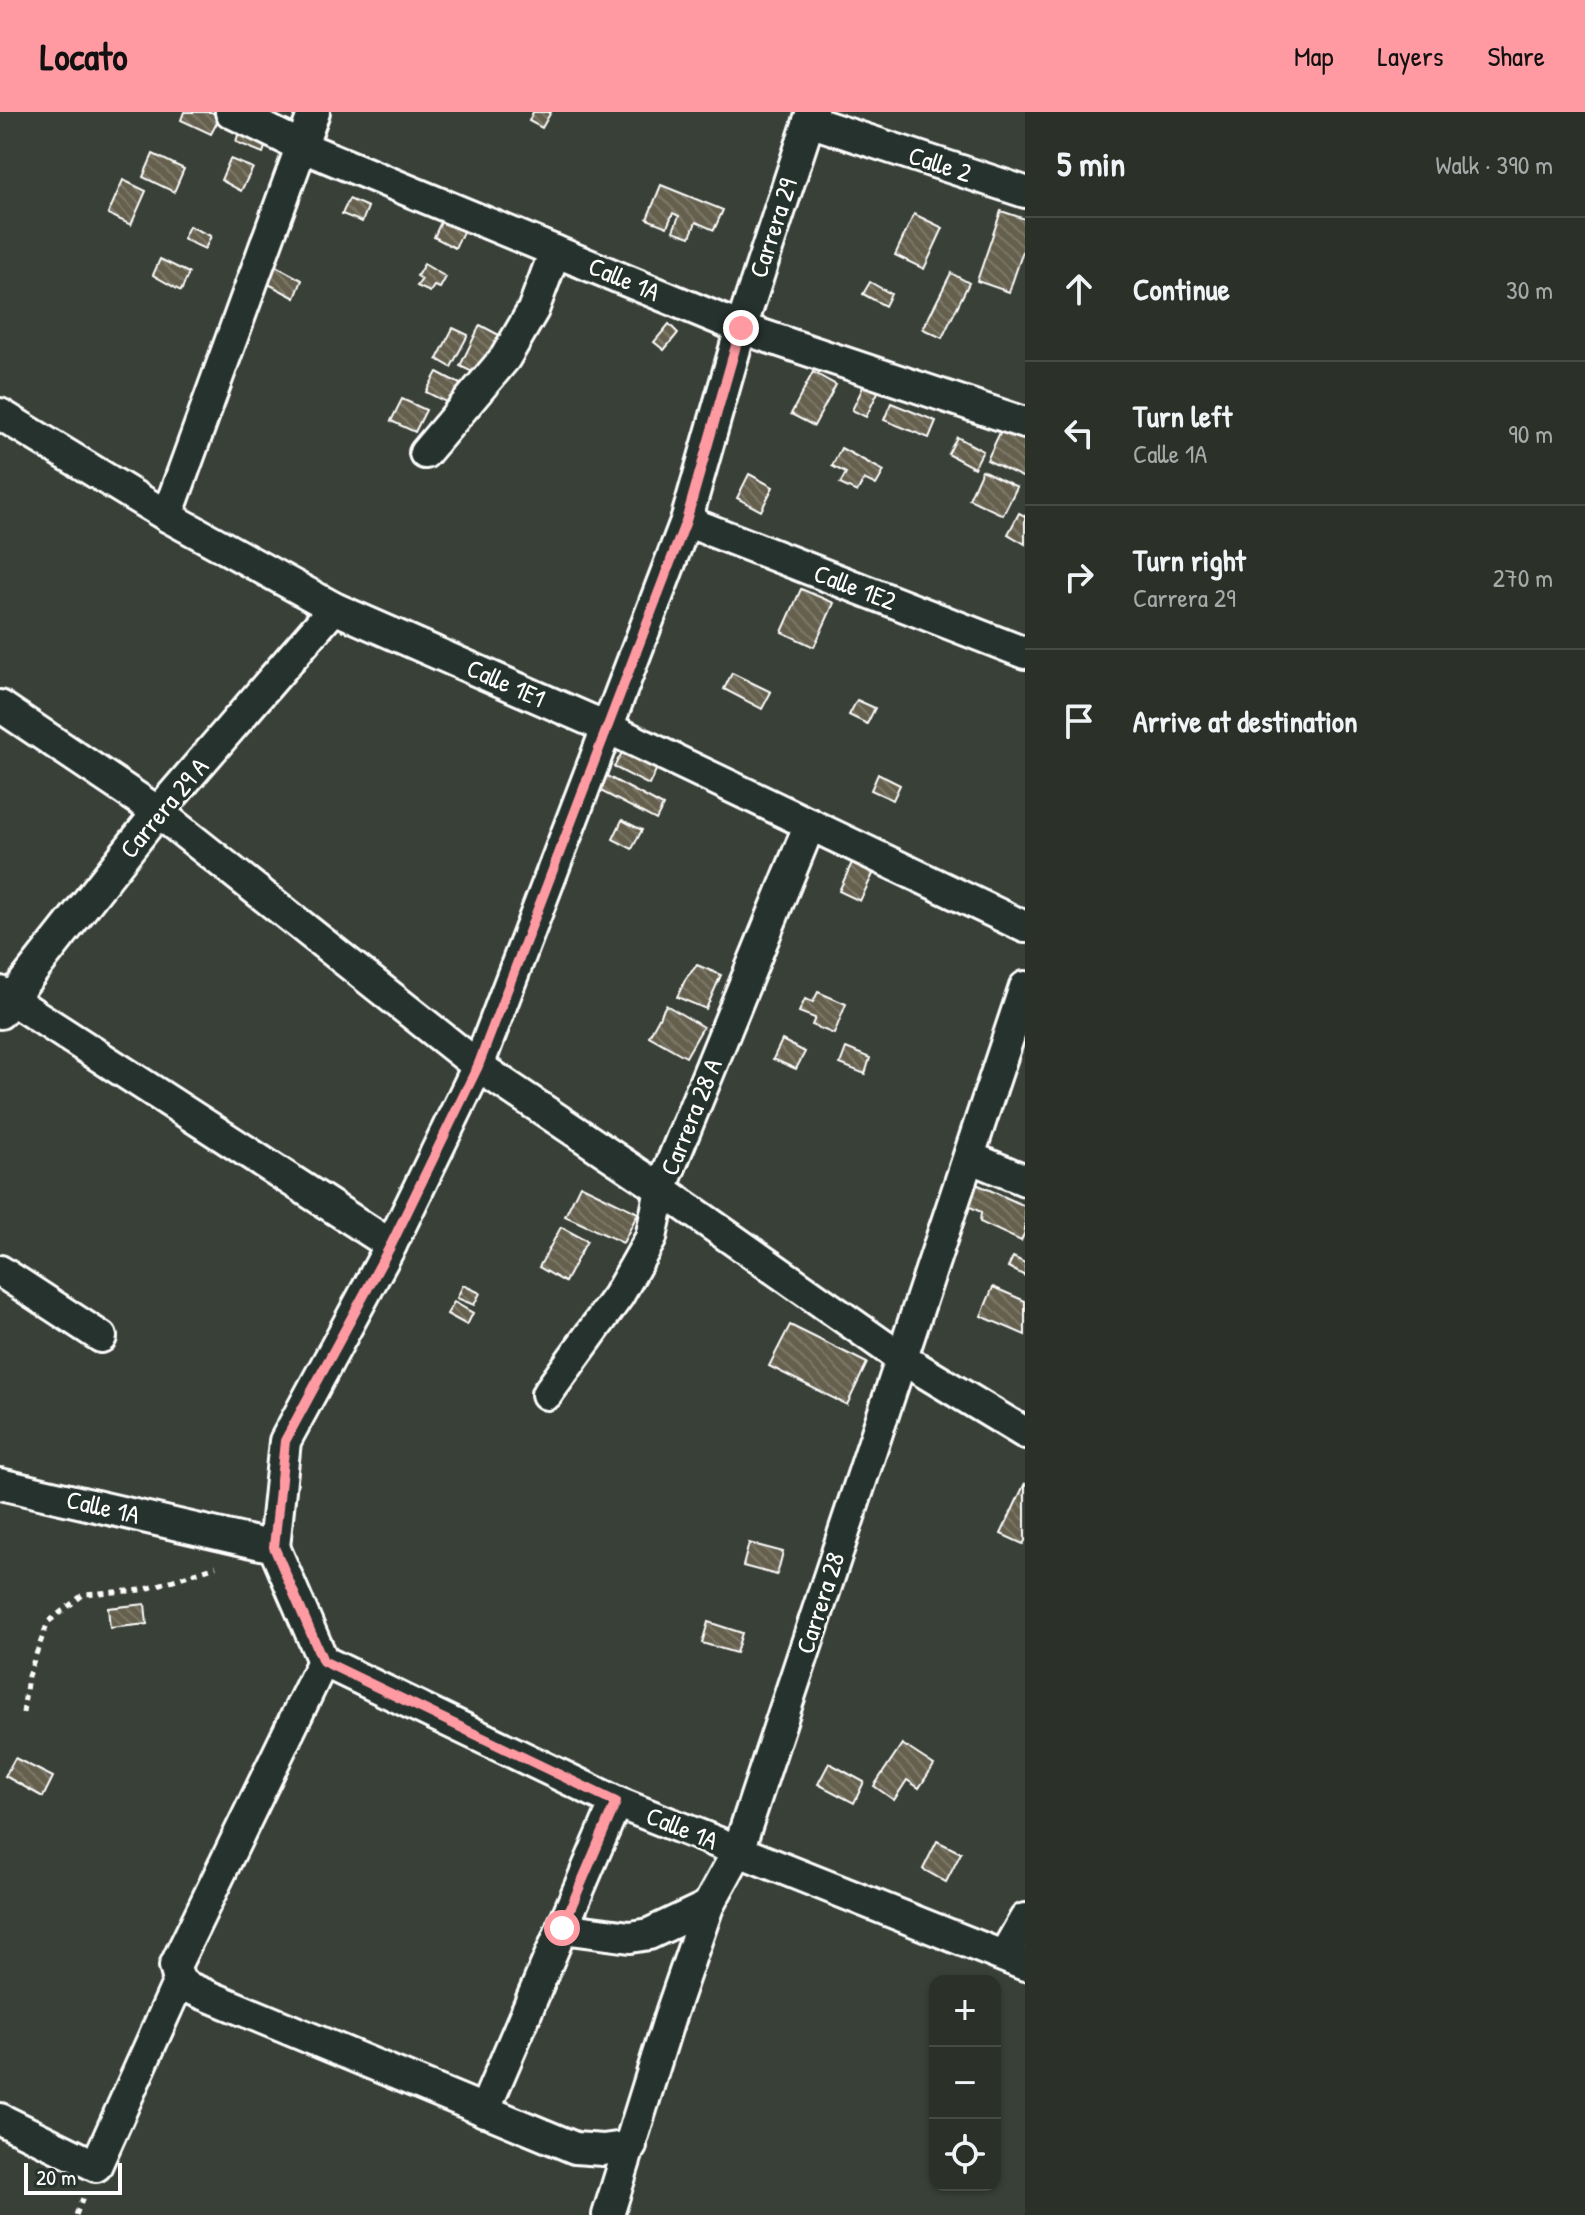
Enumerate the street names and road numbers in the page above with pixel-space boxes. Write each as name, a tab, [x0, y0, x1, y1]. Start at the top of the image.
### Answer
street label: Calle 2	[904, 137, 976, 190]
street label: Carrera 29	[740, 174, 805, 282]
street label: Calle 1A	[583, 248, 665, 309]
street label: Calle 1E2	[809, 555, 901, 618]
street label: Calle 1E1	[461, 650, 551, 715]
street label: Carrera 29 A	[111, 750, 216, 865]
street label: Carrera 28 A	[651, 1053, 730, 1180]
street label: Calle 1A	[63, 1481, 143, 1532]
street label: Carrera 28	[787, 1548, 852, 1658]
street label: Calle 1A	[641, 1797, 723, 1858]

